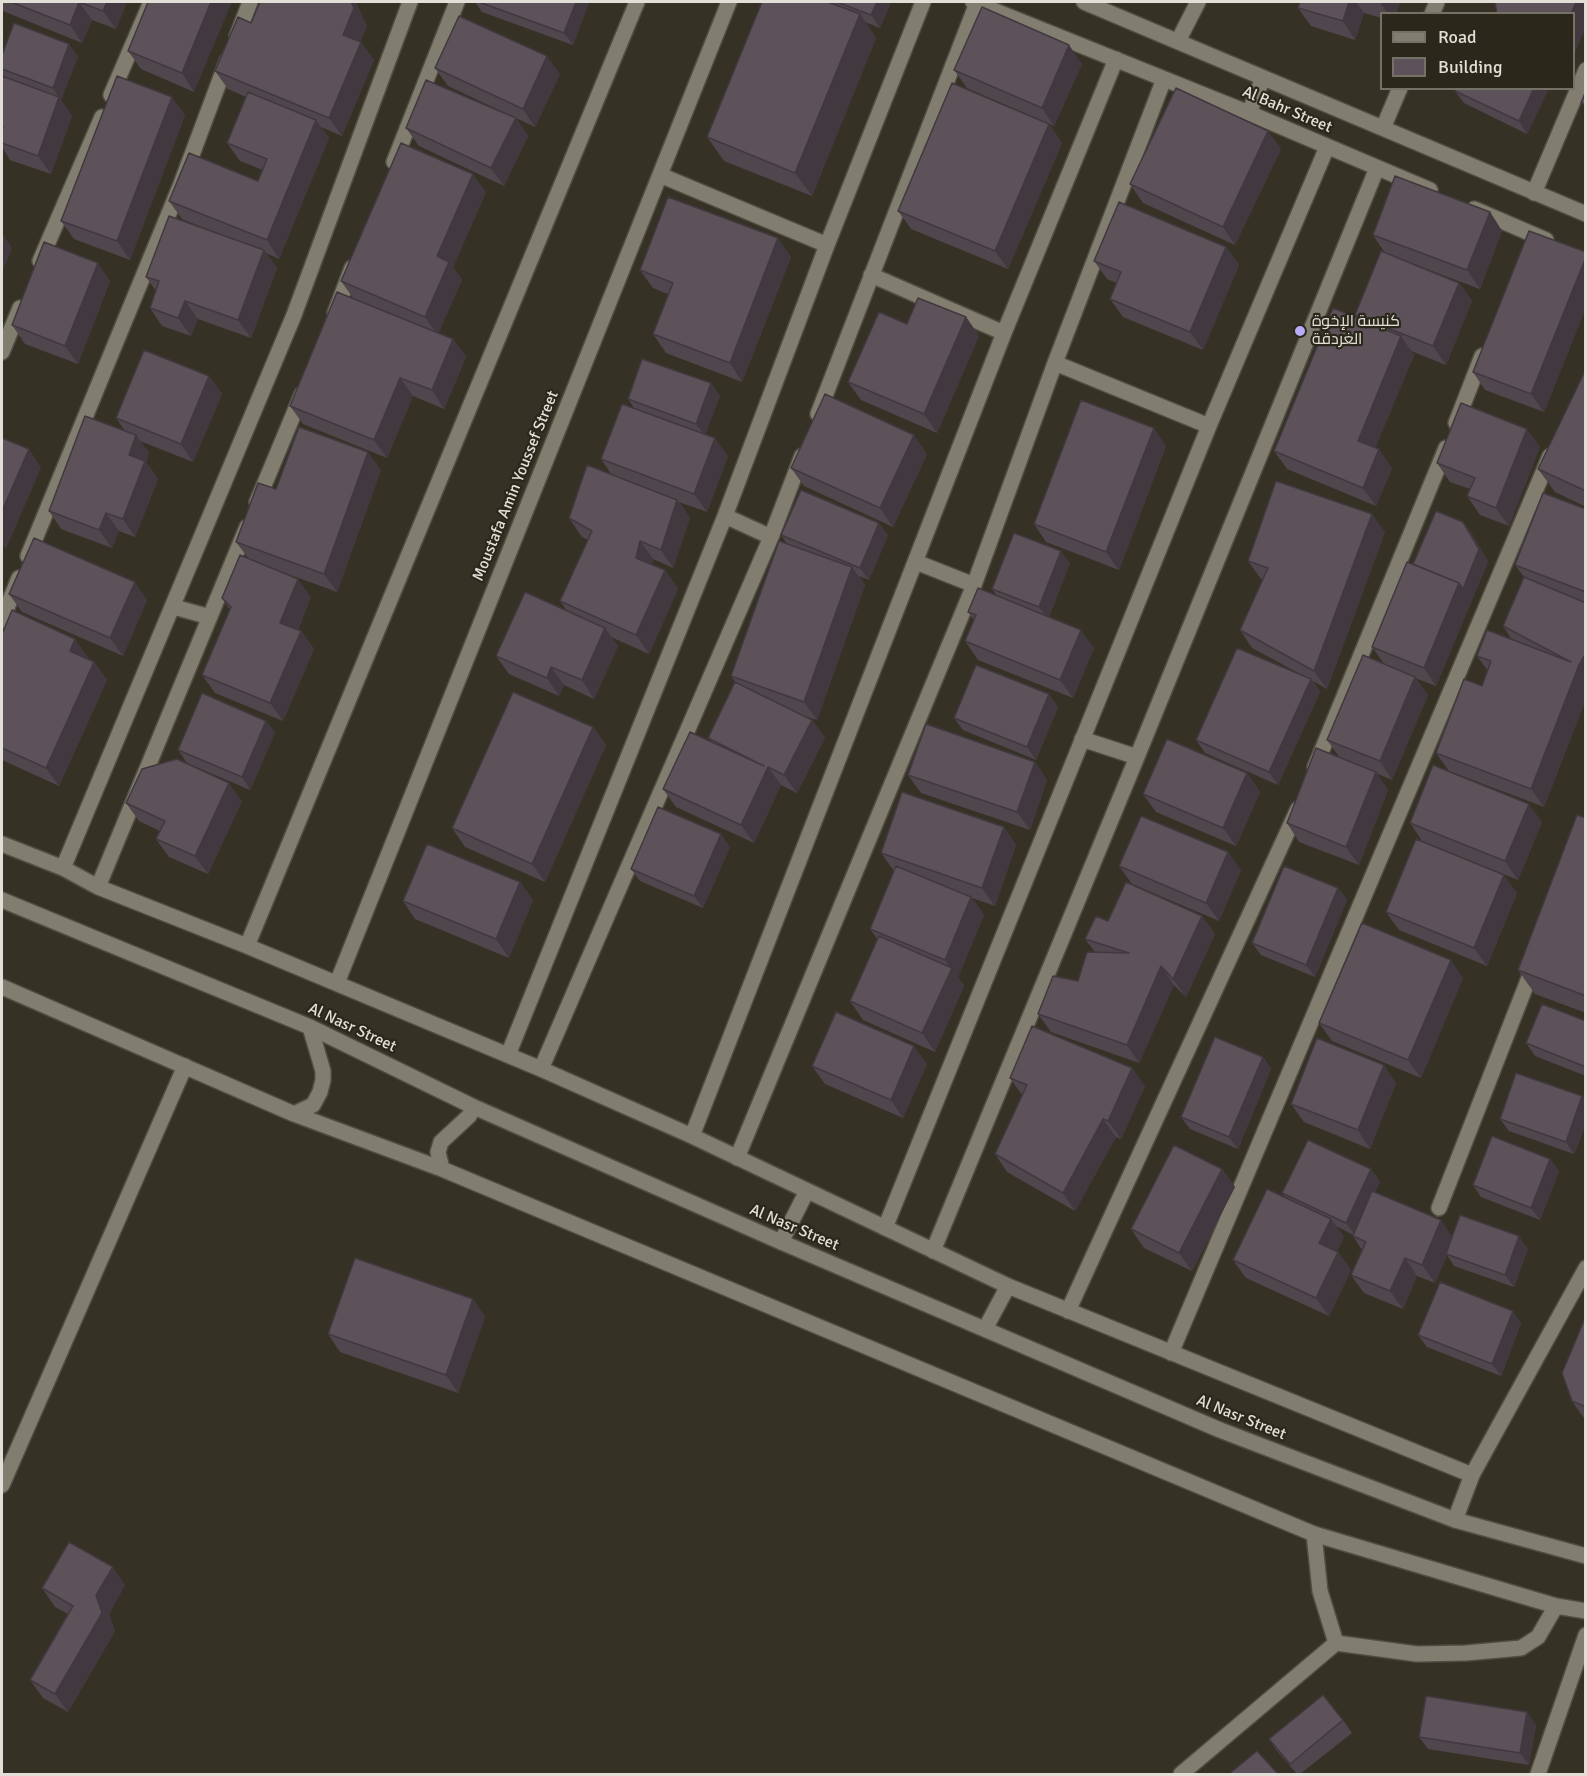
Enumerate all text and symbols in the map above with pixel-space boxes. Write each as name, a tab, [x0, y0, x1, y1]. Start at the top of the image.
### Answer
legend	[1380, 12, 1575, 90]
text: Road	[1438, 26, 1477, 48]
text: Building	[1438, 56, 1502, 78]
street label: Al Bahr Street	[1239, 83, 1335, 137]
place label: كنيسة الإخوة الغردقة	[1312, 312, 1400, 350]
marker: كنيسة الإخوة الغردقة	[1293, 324, 1307, 338]
street label: Moustafa Amin Youssef Street	[469, 388, 563, 584]
street label: Al Nasr Street	[305, 999, 399, 1057]
street label: Al Nasr Street	[747, 1201, 841, 1255]
street label: Al Nasr Street	[1193, 1391, 1289, 1445]

